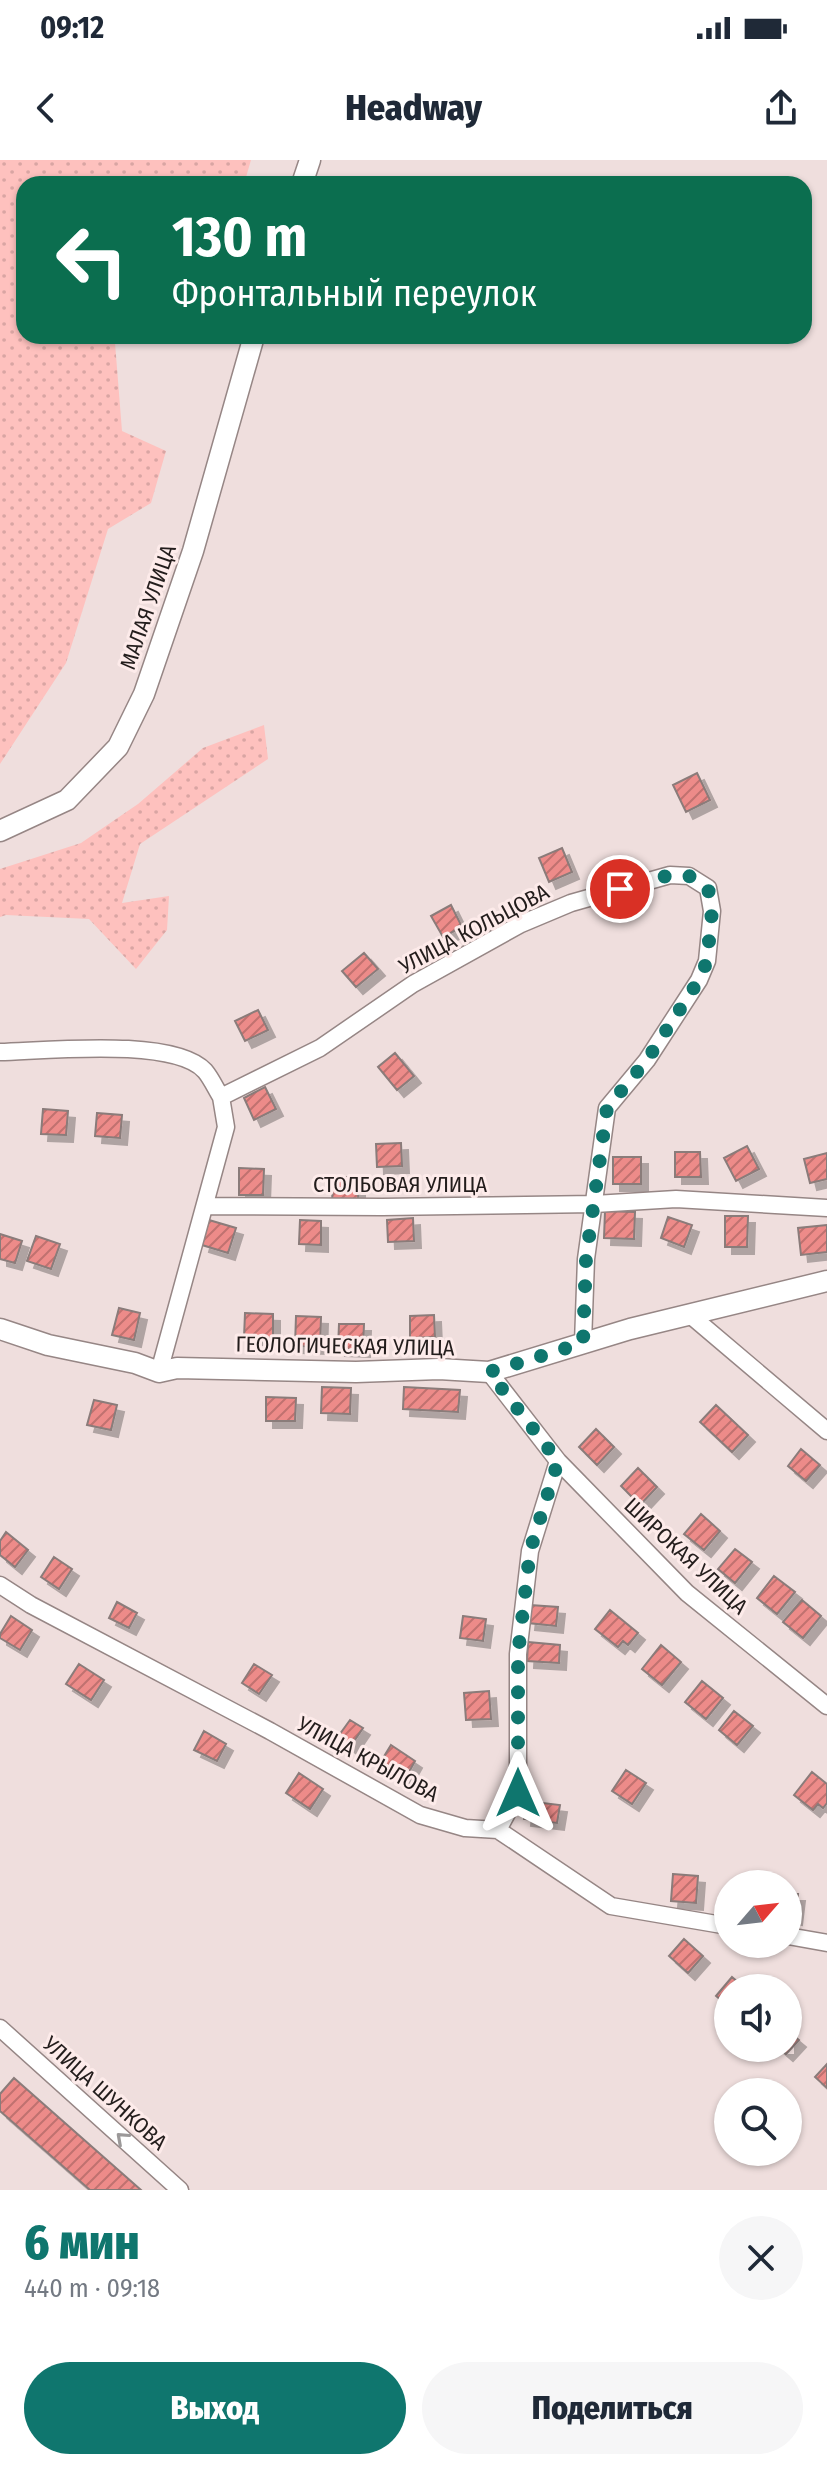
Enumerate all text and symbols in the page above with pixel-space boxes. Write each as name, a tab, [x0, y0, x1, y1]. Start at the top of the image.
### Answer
text: 09:12	[40, 10, 104, 46]
icon: back	[24, 86, 68, 130]
text: Headway	[345, 86, 482, 130]
icon: share	[759, 86, 803, 130]
text: 130 m	[172, 204, 307, 271]
icon: left	[40, 208, 144, 312]
text: Фронтальный переулок	[172, 272, 537, 316]
street label: МАЛАЯ УЛИЦА	[114, 541, 182, 673]
pin	[586, 855, 654, 923]
icon: arrive	[598, 867, 642, 911]
street label: УЛИЦА КОЛЬЦОВА	[393, 878, 554, 980]
street label: СТОЛБОВАЯ УЛИЦА	[313, 1171, 487, 1198]
street label: ГЕОЛОГИЧЕСКАЯ УЛИЦА	[235, 1331, 455, 1361]
street label: ШИРОКАЯ УЛИЦА	[619, 1492, 754, 1620]
street label: УЛИЦА КРЫЛОВА	[292, 1710, 444, 1808]
position arrow	[476, 1751, 560, 1835]
north arrow	[714, 1870, 802, 1958]
map controls	[714, 1870, 802, 2166]
button: sound	[714, 1974, 802, 2062]
street label: УЛИЦА ШУНКОВА	[37, 2030, 173, 2156]
button: search	[714, 2078, 802, 2166]
one-way arrow	[117, 2133, 132, 2147]
text: 6 мин	[24, 2214, 140, 2272]
button: close	[719, 2216, 803, 2300]
text: 440 m · 09:18	[24, 2273, 160, 2304]
button: Выход	[24, 2362, 406, 2454]
button: Поделиться	[422, 2362, 803, 2454]

